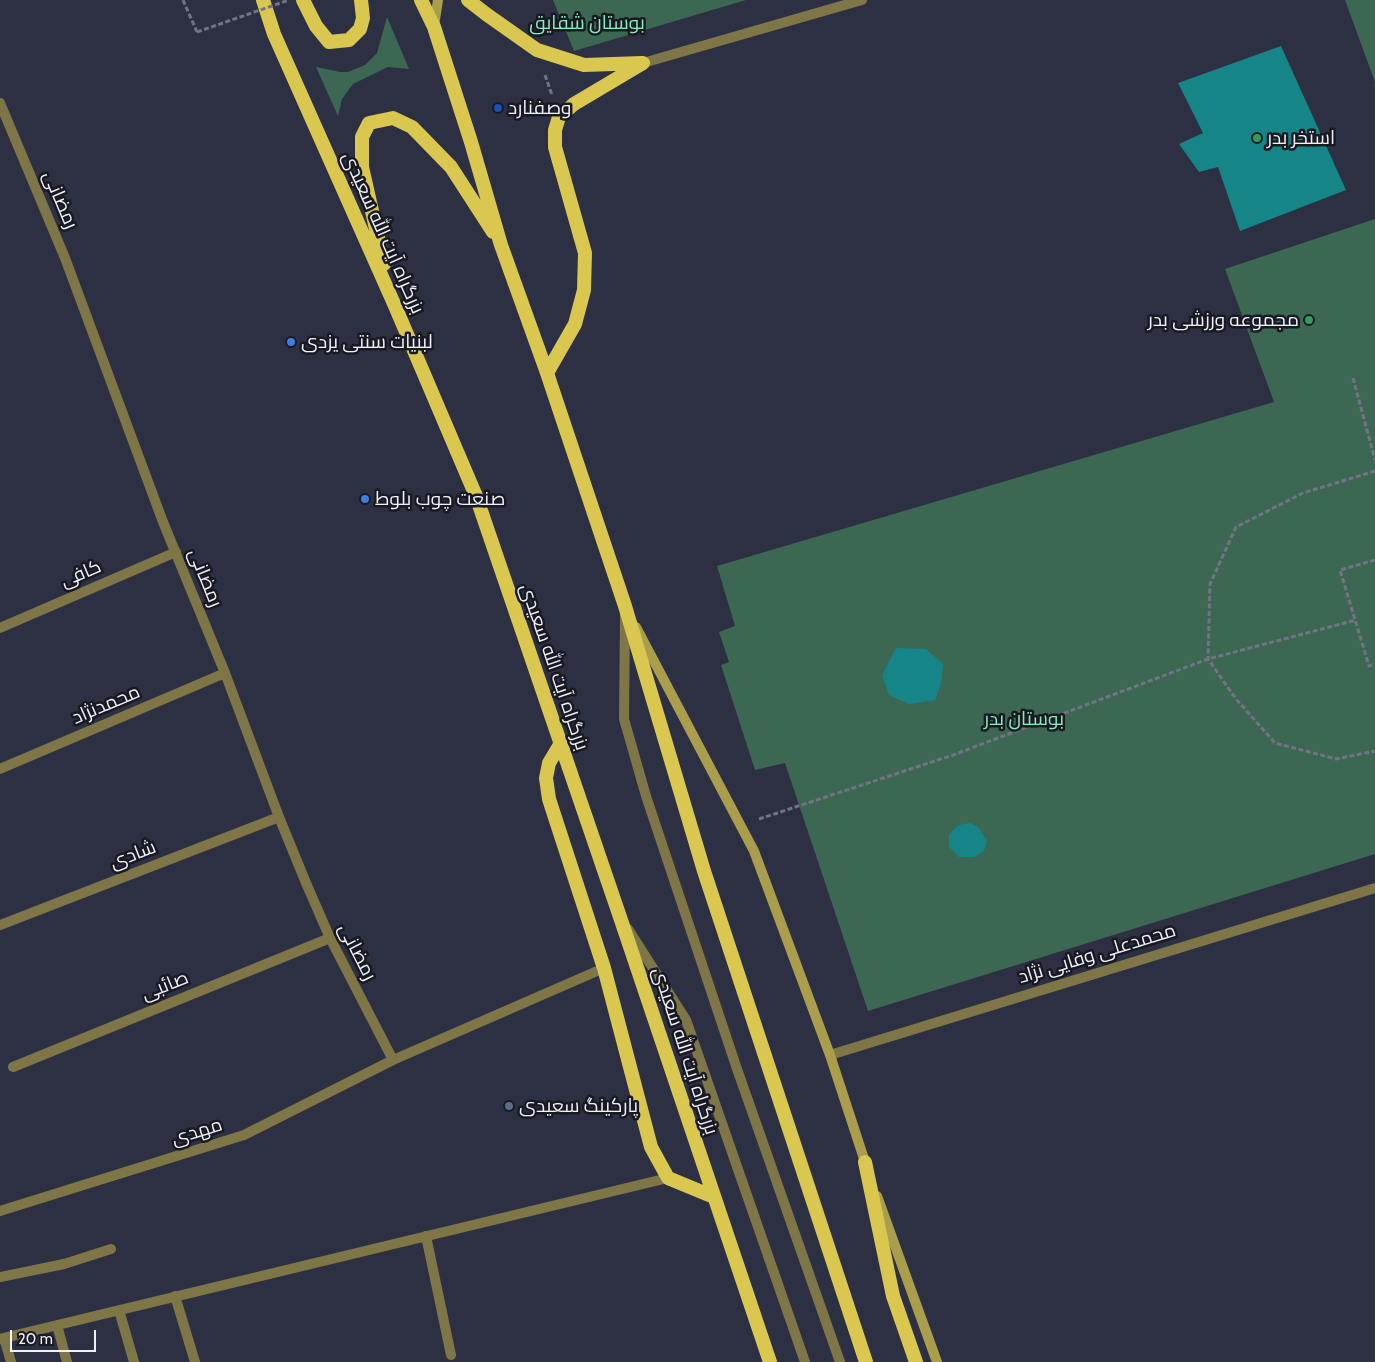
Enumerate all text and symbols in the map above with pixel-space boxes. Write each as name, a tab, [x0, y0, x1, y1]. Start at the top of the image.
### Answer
park label: بوستان شقایق	[529, 12, 645, 34]
place label: وصفنارد	[508, 97, 571, 119]
marker: وصفنارد	[492, 102, 504, 114]
place label: استخر بدر	[1267, 127, 1335, 149]
marker: استخر بدر	[1251, 132, 1263, 144]
street label: بزرگراه آیت الله سعیدی	[337, 149, 429, 317]
street label: رمضانی	[38, 168, 82, 232]
place label: مجموعه ورزشی بدر	[1148, 309, 1299, 331]
marker: مجموعه ورزشی بدر	[1303, 314, 1315, 326]
place label: لبنیات سنتی یزدی	[301, 331, 433, 353]
marker: لبنیات سنتی یزدی	[285, 336, 297, 348]
place label: صنعت چوب بلوط	[375, 488, 505, 510]
marker: صنعت چوب بلوط	[359, 493, 371, 505]
street label: رمضانی	[183, 546, 227, 610]
street label: کافی	[57, 555, 105, 593]
street label: بزرگراه آیت الله سعیدی	[515, 581, 593, 753]
street label: محمدنژاد	[69, 680, 143, 730]
park label: بوستان بدر	[984, 708, 1064, 730]
street label: شادی	[107, 836, 159, 874]
street label: محمدعلی وفایی نژاد	[1015, 919, 1179, 989]
street label: رمضانی	[333, 920, 381, 984]
street label: بزرگراه آیت الله سعیدی	[647, 964, 723, 1138]
street label: صائبی	[138, 966, 192, 1006]
place label: پارکینگ سعیدی	[519, 1095, 638, 1117]
marker: پارکینگ سعیدی	[503, 1100, 515, 1112]
street label: مهدی	[169, 1114, 225, 1150]
scale bar	[12, 1320, 99, 1352]
text: 20 m	[18, 1330, 53, 1348]

